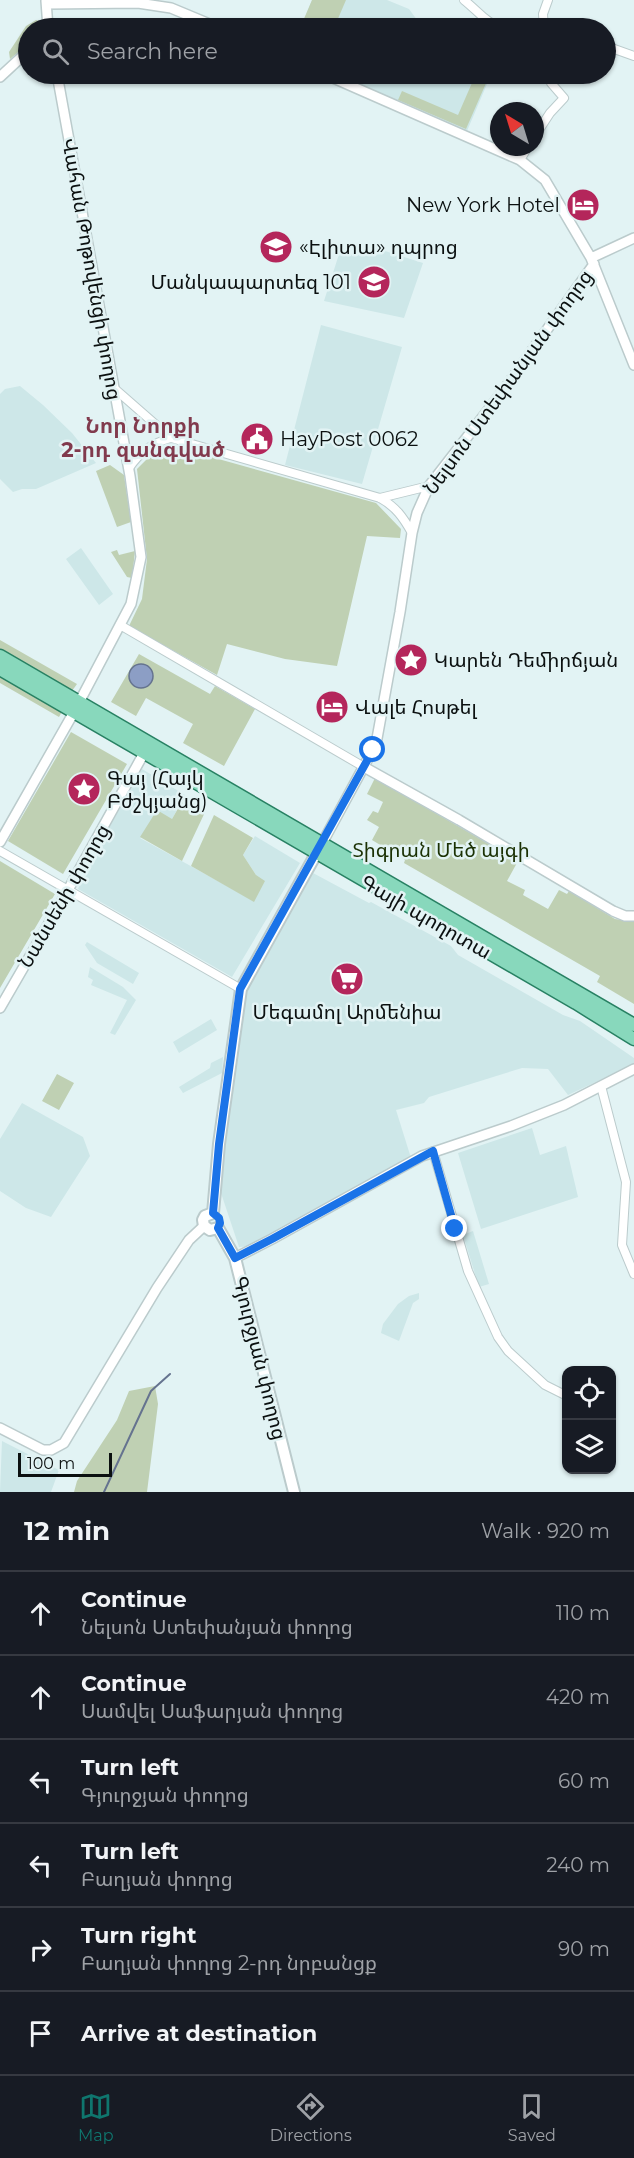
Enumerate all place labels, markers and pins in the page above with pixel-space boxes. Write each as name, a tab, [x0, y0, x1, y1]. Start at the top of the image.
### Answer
hotel icon: New York Hotel	[565, 187, 601, 223]
place label: New York Hotel	[406, 193, 560, 217]
school or university icon: «Էլիտա» դպրոց	[258, 229, 294, 265]
place label: «Էլիտա» դպրոց	[299, 235, 458, 259]
school or university icon: Մանկապարտեզ 101	[356, 264, 392, 300]
place label: Մանկապարտեզ 101	[151, 270, 351, 294]
public building icon: HayPost 0062	[239, 421, 275, 457]
place label: HayPost 0062	[280, 427, 418, 451]
place icon: Կարեն Դեմիրճյան	[393, 642, 429, 678]
place label: Կարեն Դեմիրճյան	[434, 648, 618, 672]
hotel icon: Վալե Հոսթել	[314, 689, 350, 725]
place label: Վալե Հոսթել	[355, 695, 477, 719]
place label: Գայ (Հայկ Բժշկյանց)	[107, 766, 208, 813]
place icon: Գայ (Հայկ Բժշկյանց)	[66, 771, 102, 807]
supermarket icon: Մեգամոլ Արմենիա	[329, 961, 365, 997]
place label: Մեգամոլ Արմենիա	[253, 1000, 441, 1024]

